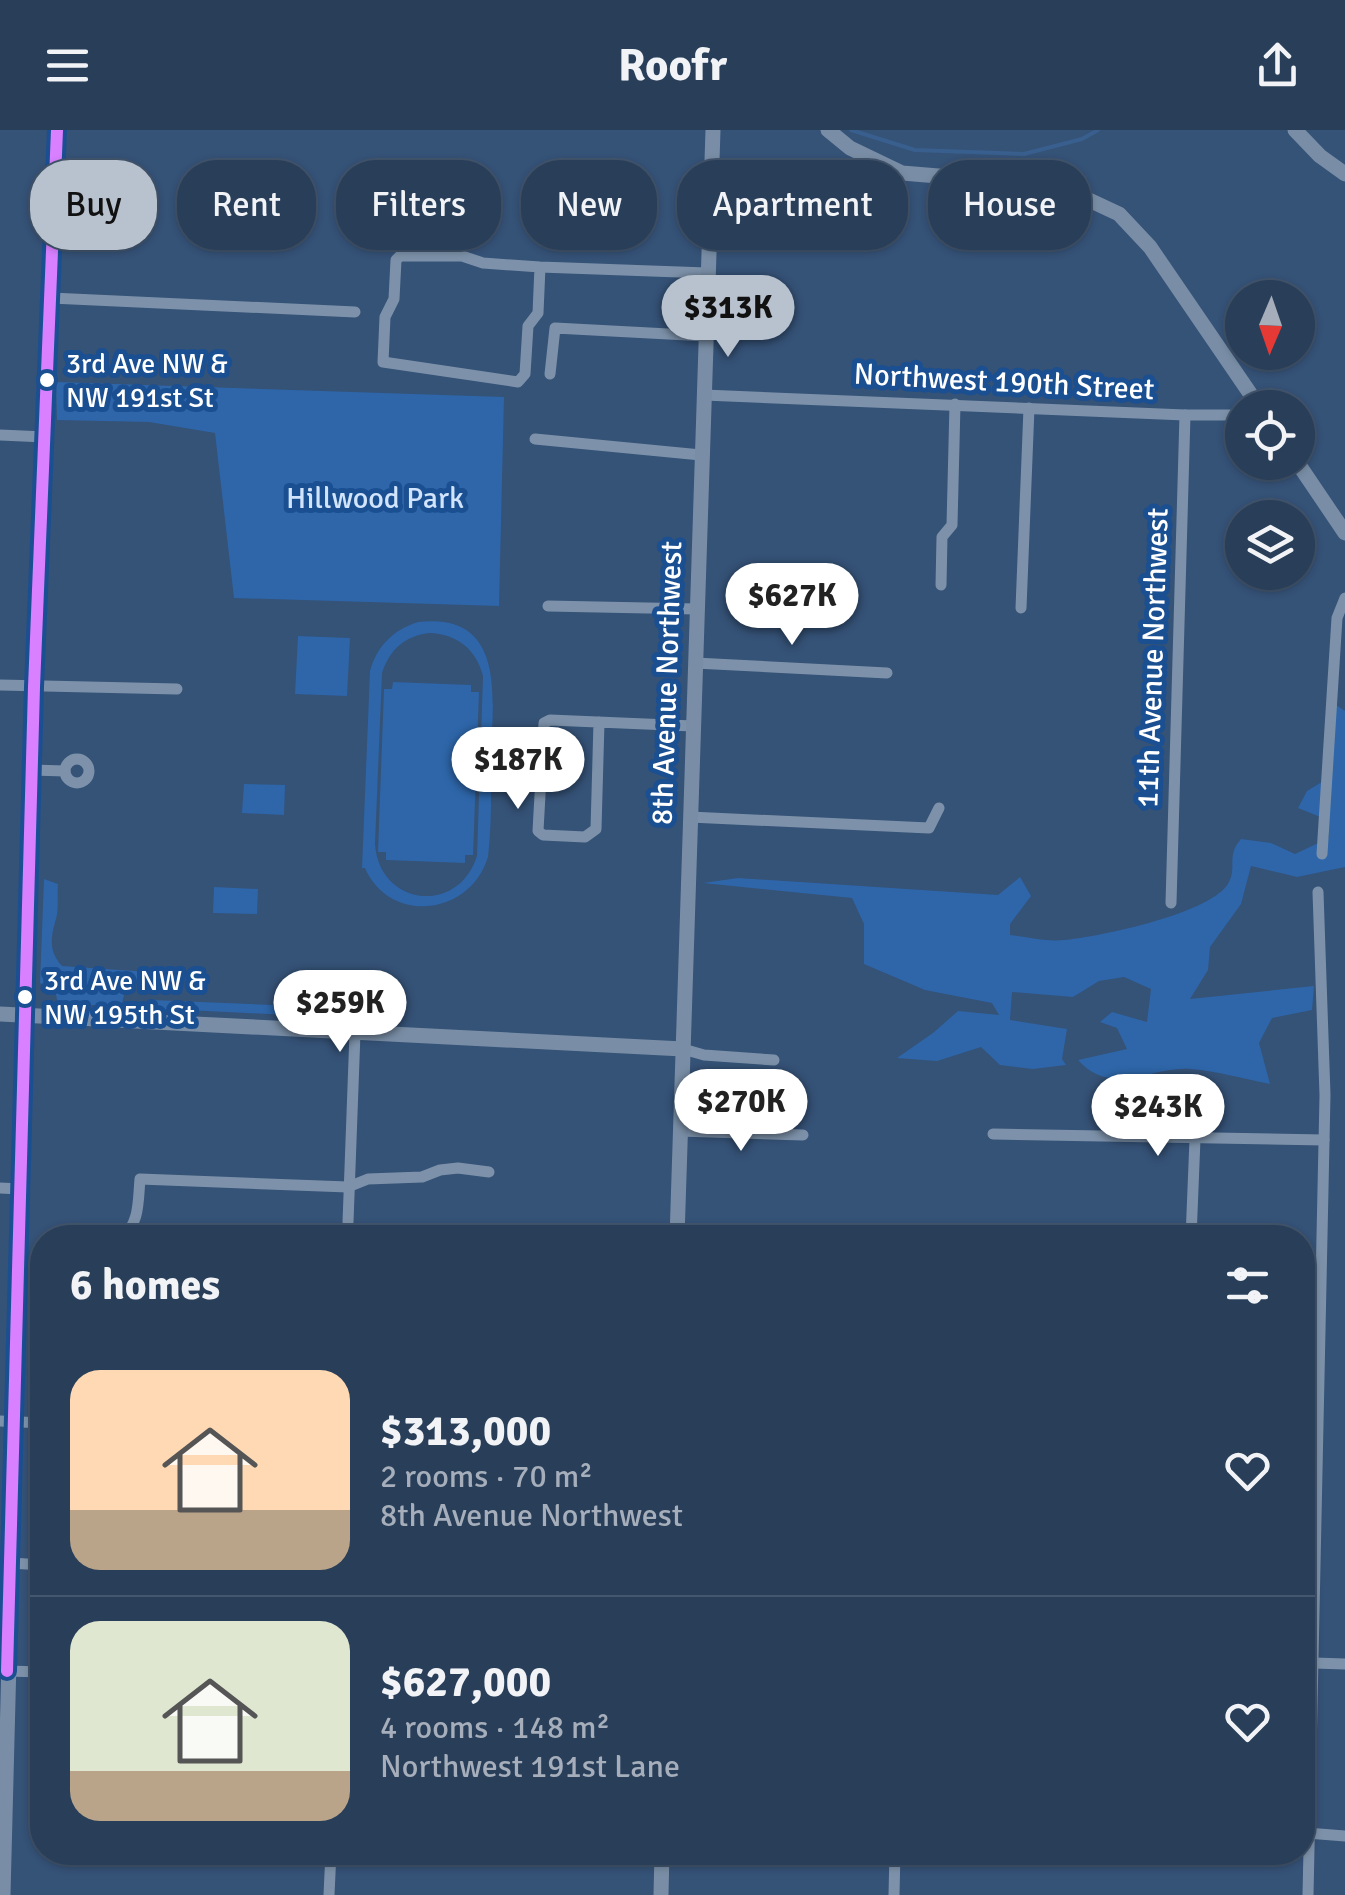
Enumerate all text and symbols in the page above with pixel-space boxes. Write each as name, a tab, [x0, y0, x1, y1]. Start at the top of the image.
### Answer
icon: menu	[40, 38, 95, 93]
text: Roofr	[618, 38, 727, 93]
icon: share	[1250, 38, 1305, 93]
chip: Buy	[30, 160, 157, 250]
chip: Rent	[177, 160, 316, 250]
chip: Filters	[336, 160, 501, 250]
chip: New	[521, 160, 657, 250]
chip: Apartment	[677, 160, 908, 250]
chip: House	[928, 160, 1091, 250]
pin: $313K	[658, 275, 798, 360]
north arrow	[1225, 280, 1315, 370]
map controls	[1225, 280, 1315, 590]
text: $313K	[684, 288, 772, 327]
place label: 3rd Ave NW & NW 191st St	[66, 347, 228, 415]
street label: Northwest 190th Street	[853, 356, 1155, 408]
marker: 3rd Ave NW & NW 191st St	[37, 370, 57, 390]
button: locate	[1225, 390, 1315, 480]
park label: Hillwood Park	[286, 480, 464, 517]
button: layers	[1225, 500, 1315, 590]
street label: 11th Avenue Northwest	[1129, 507, 1177, 809]
street label: 8th Avenue Northwest	[644, 540, 690, 826]
pin: $627K	[722, 563, 862, 648]
text: $627K	[748, 576, 836, 615]
pin: $187K	[448, 727, 588, 812]
text: $187K	[474, 740, 562, 779]
place label: 3rd Ave NW & NW 195th St	[44, 964, 206, 1032]
pin: $259K	[270, 970, 410, 1055]
text: $259K	[296, 983, 384, 1022]
marker: 3rd Ave NW & NW 195th St	[15, 987, 35, 1007]
pin: $270K	[671, 1069, 811, 1154]
pin: $243K	[1088, 1074, 1228, 1159]
text: $270K	[697, 1082, 785, 1121]
text: $243K	[1114, 1087, 1202, 1126]
icon: filters	[1220, 1258, 1275, 1313]
text: 6 homes	[70, 1260, 220, 1311]
text: $313,000	[380, 1406, 551, 1457]
icon: home	[150, 1410, 270, 1530]
icon: heart	[1220, 1443, 1275, 1498]
text: 2 rooms · 70 m²	[380, 1457, 593, 1496]
text: 8th Avenue Northwest	[380, 1496, 683, 1535]
text: $627,000	[380, 1657, 551, 1708]
icon: home	[150, 1661, 270, 1781]
icon: heart	[1220, 1694, 1275, 1749]
text: 4 rooms · 148 m²	[380, 1708, 610, 1747]
text: Northwest 191st Lane	[380, 1747, 680, 1786]

